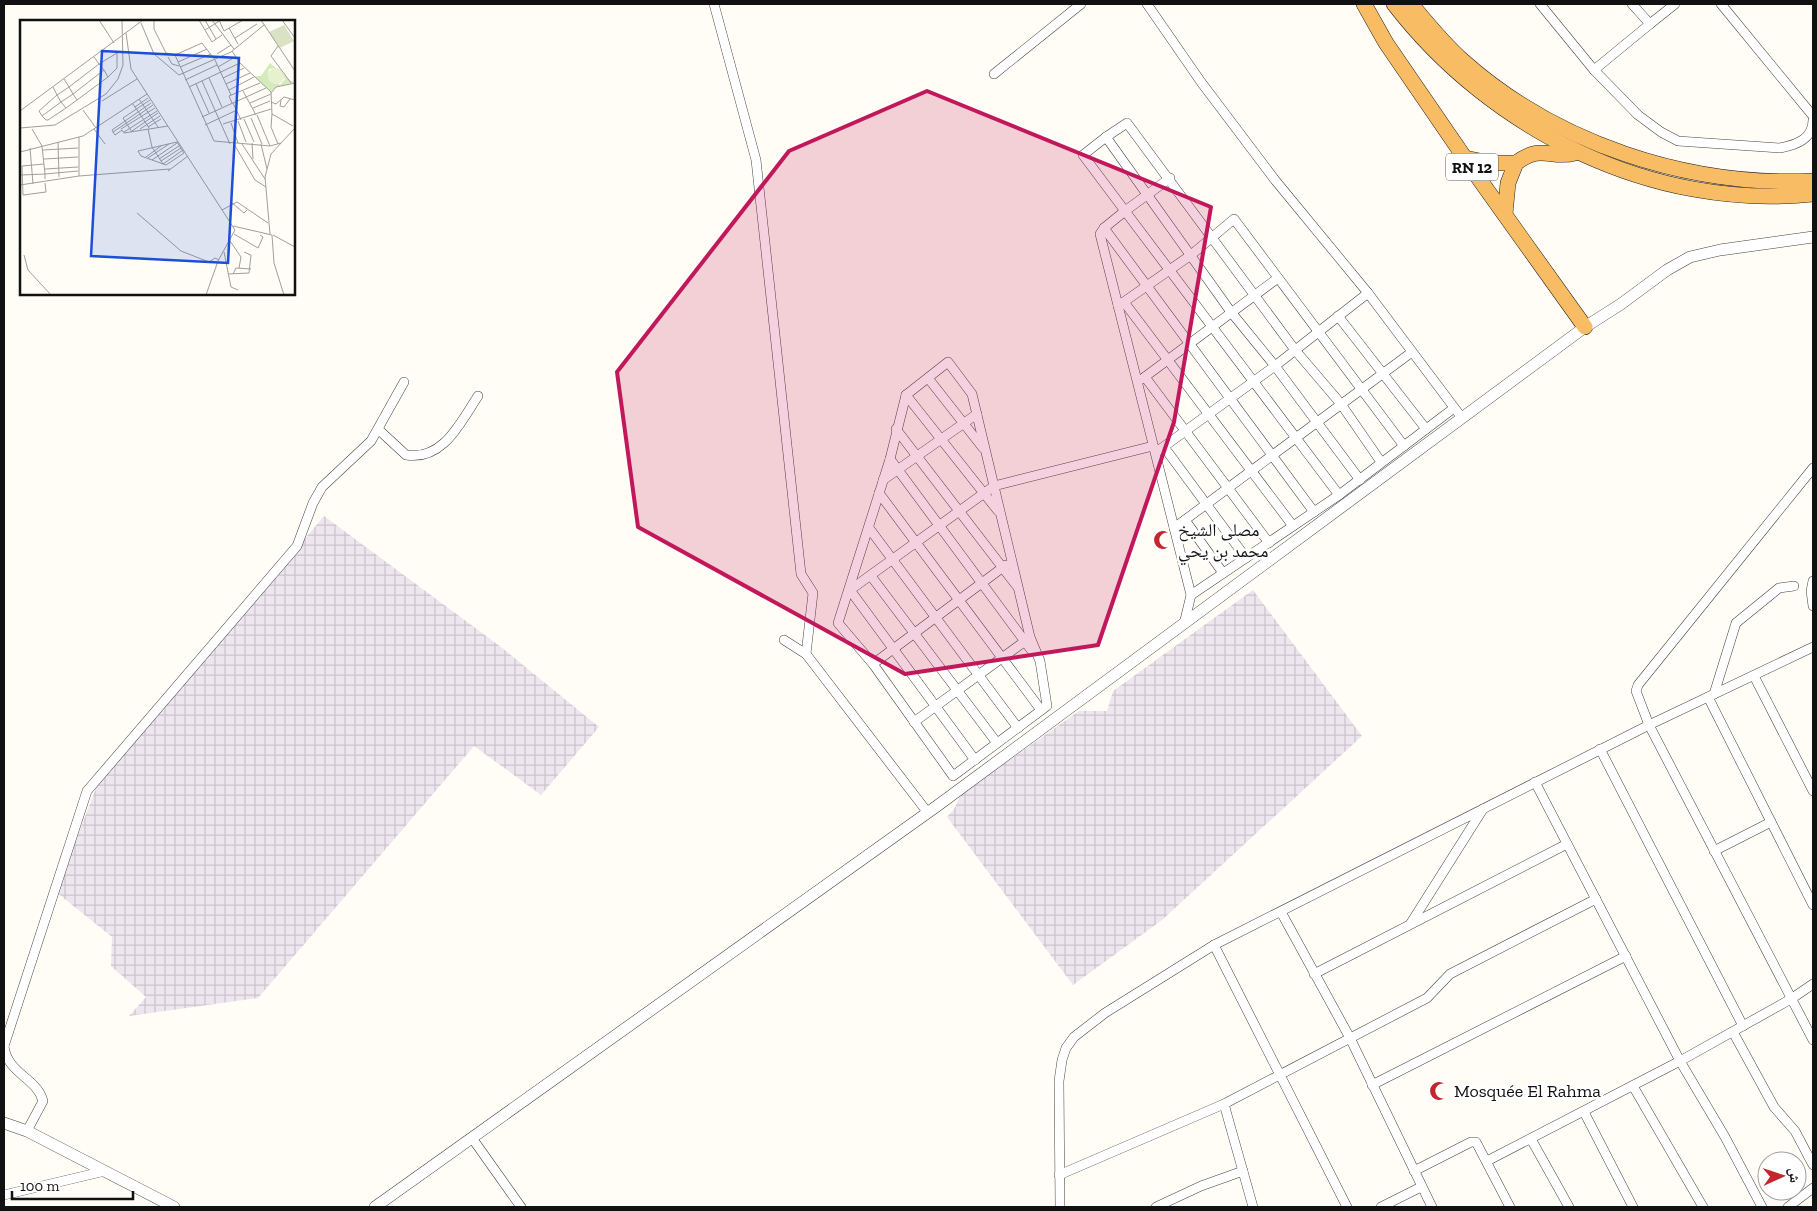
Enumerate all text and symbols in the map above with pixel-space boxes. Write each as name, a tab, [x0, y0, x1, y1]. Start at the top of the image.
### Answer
inset map	[20, 20, 295, 295]
road number: RN 12	[1446, 154, 1498, 180]
place label: مصلى الشيخ محمد بن يحي	[1178, 519, 1268, 566]
mosque icon: مصلى الشيخ محمد بن يحي	[1152, 529, 1174, 551]
mosque icon: Mosquée El Rahma	[1428, 1080, 1450, 1102]
place label: Mosquée El Rahma	[1454, 1080, 1601, 1102]
north arrow	[1757, 1151, 1807, 1201]
text: ش	[1786, 1167, 1803, 1183]
scale bar	[12, 1168, 134, 1200]
text: 100 m	[20, 1177, 59, 1195]

